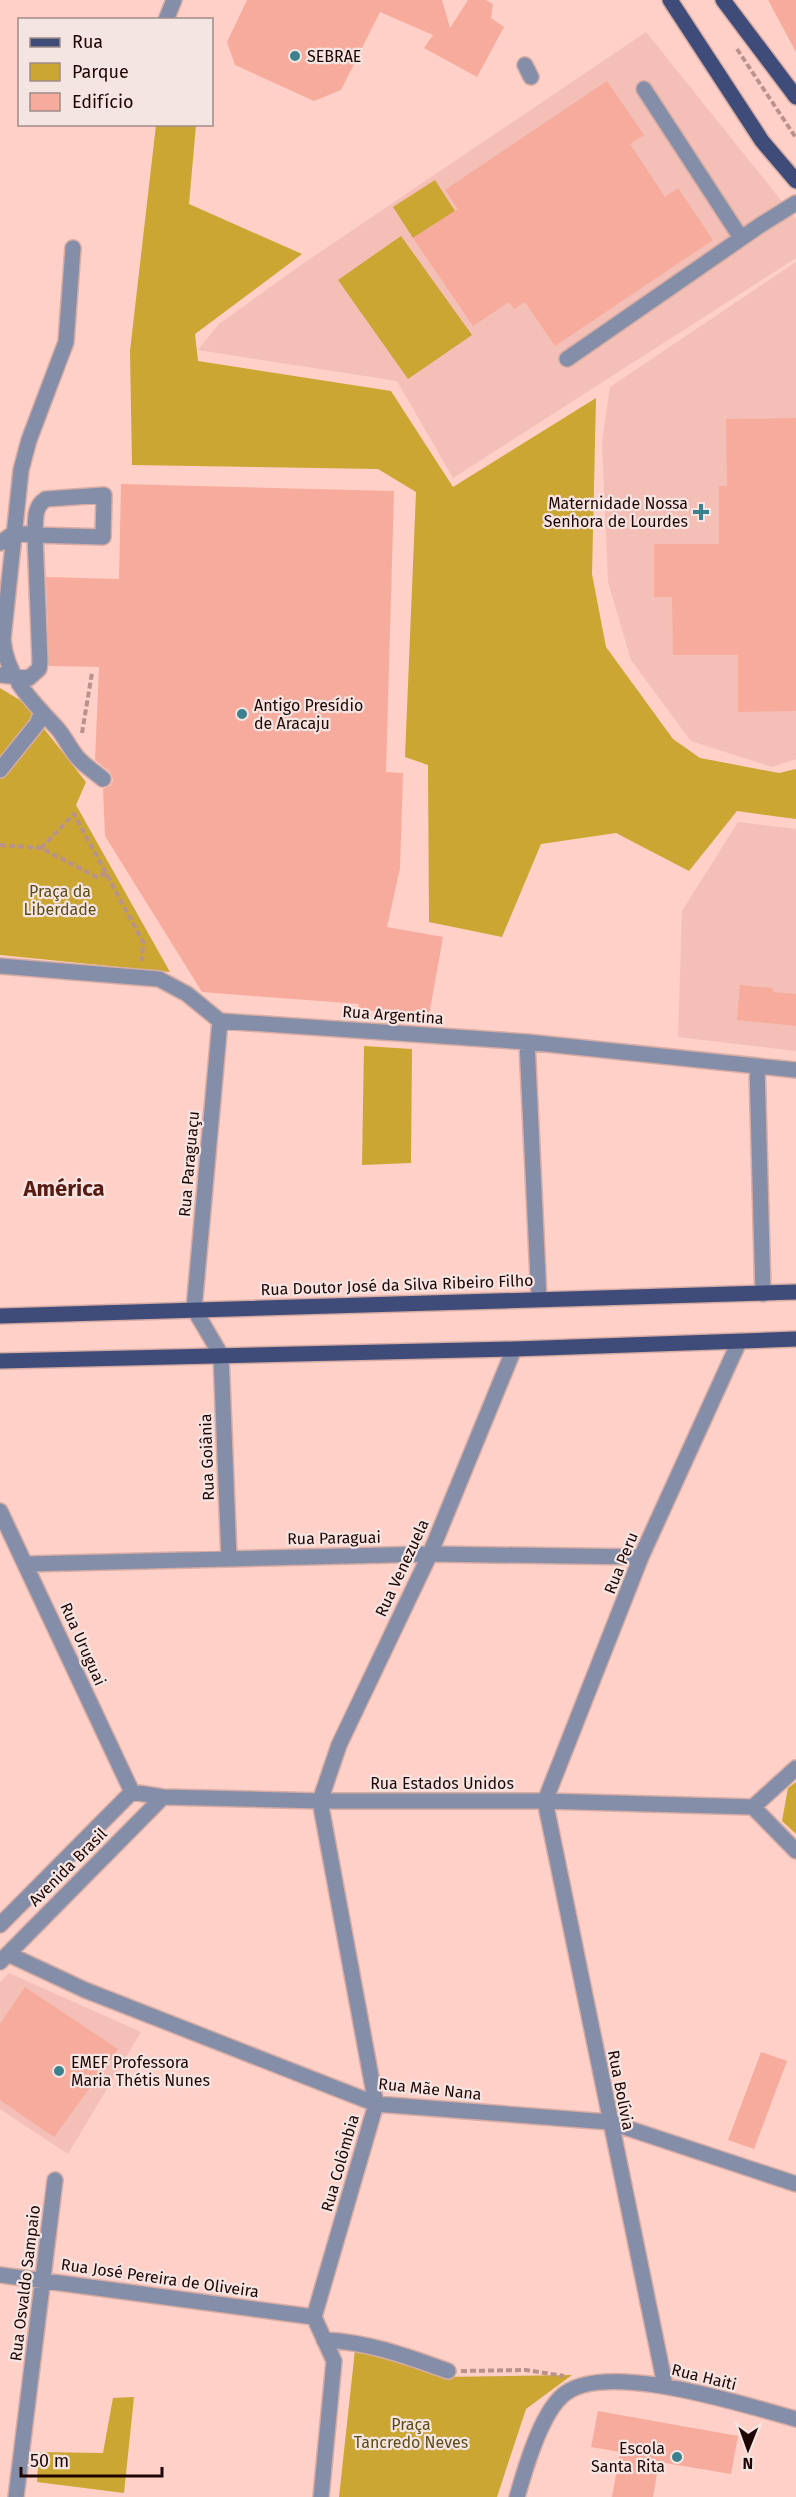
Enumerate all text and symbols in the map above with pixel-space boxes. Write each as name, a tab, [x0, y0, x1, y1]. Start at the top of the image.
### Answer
legend	[18, 18, 213, 126]
text: Rua	[72, 31, 103, 53]
place label: SEBRAE	[307, 47, 361, 66]
marker: SEBRAE	[288, 49, 302, 63]
text: Parque	[72, 61, 129, 83]
text: Edifício	[72, 91, 134, 113]
place label: Maternidade Nossa Senhora de Lourdes	[544, 494, 688, 531]
marker: Maternidade Nossa Senhora de Lourdes	[692, 503, 710, 521]
place label: Antigo Presídio de Aracaju	[254, 696, 363, 733]
marker: Antigo Presídio de Aracaju	[235, 707, 249, 721]
park label: Praça da Liberdade	[24, 882, 96, 919]
street label: Rua Argentina	[342, 1002, 444, 1028]
street label: Rua Paraguaçu	[175, 1110, 204, 1218]
district label: América	[22, 1175, 105, 1202]
street label: Rua Doutor José da Silva Ribeiro Filho	[260, 1271, 534, 1299]
street label: Rua Goiânia	[196, 1413, 218, 1501]
street label: Rua Venezuela	[371, 1516, 433, 1620]
street label: Rua Paraguai	[287, 1528, 381, 1548]
street label: Rua Peru	[600, 1529, 642, 1597]
street label: Rua Uruguai	[56, 1600, 110, 1688]
street label: Rua Estados Unidos	[370, 1774, 514, 1793]
street label: Avenida Brasil	[25, 1824, 111, 1910]
street label: Rua Bolívia	[604, 2048, 638, 2132]
place label: EMEF Professora Maria Thétis Nunes	[71, 2053, 210, 2090]
marker: EMEF Professora Maria Thétis Nunes	[52, 2064, 66, 2078]
street label: Rua Mãe Nana	[377, 2074, 483, 2104]
street label: Rua Colômbia	[317, 2112, 363, 2214]
street label: Rua Osvaldo Sampaio	[6, 2204, 44, 2362]
street label: Rua José Pereira de Oliveira	[60, 2255, 260, 2301]
street label: Rua Haiti	[670, 2360, 738, 2394]
park label: Praça Tancredo Neves	[354, 2415, 468, 2452]
north arrow	[718, 2419, 778, 2479]
place label: Escola Santa Rita	[591, 2439, 665, 2476]
scale bar	[21, 2440, 162, 2478]
text: 50 m	[30, 2450, 69, 2472]
marker: Escola Santa Rita	[670, 2450, 684, 2464]
text: N	[742, 2454, 753, 2473]

